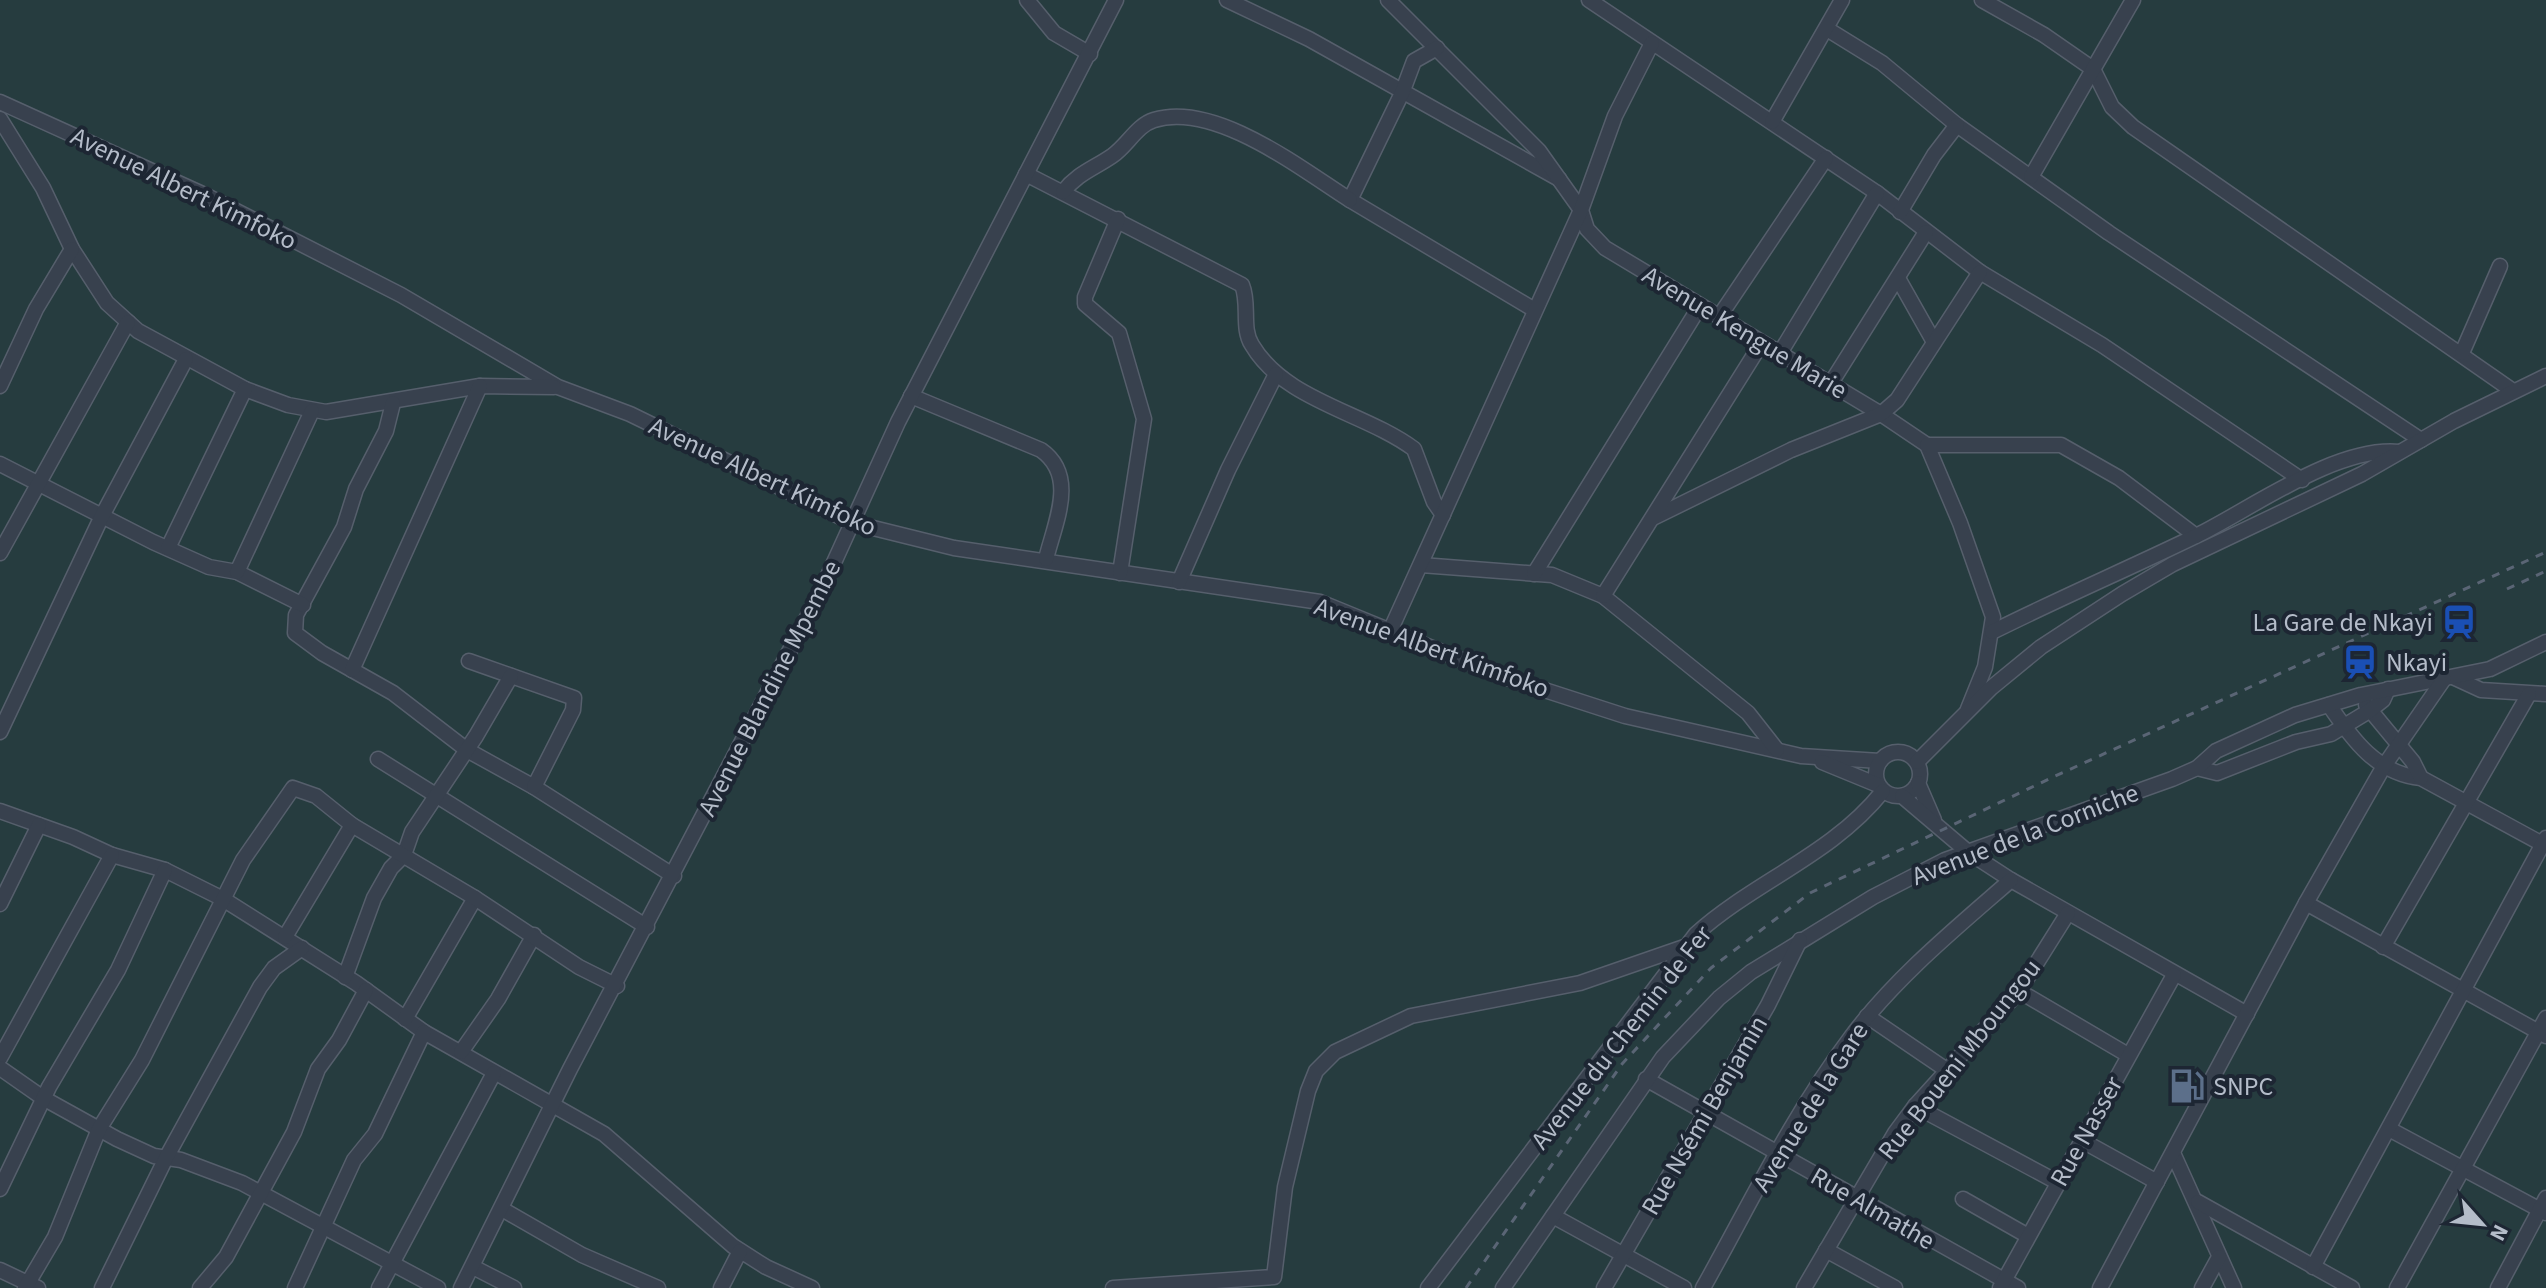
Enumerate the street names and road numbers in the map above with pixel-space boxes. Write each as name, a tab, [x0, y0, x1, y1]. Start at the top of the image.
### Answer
street label: Avenue Albert Kimfoko	[65, 118, 303, 259]
street label: Avenue Kengue Marie	[1635, 257, 1854, 408]
street label: Avenue Albert Kimfoko	[643, 407, 883, 545]
street label: Avenue Blandine Mpembe	[689, 554, 850, 823]
street label: Avenue Albert Kimfoko	[1309, 588, 1554, 707]
street label: Avenue de la Corniche	[1906, 774, 2144, 895]
street label: Avenue du Chemin de Fer	[1522, 917, 1721, 1157]
street label: Rue Boueni Mboungou	[1869, 951, 2050, 1168]
street label: Rue Nsémi Benjamin	[1632, 1009, 1777, 1222]
street label: Avenue de la Gare	[1743, 1015, 1877, 1199]
street label: Rue Nasser	[2041, 1069, 2132, 1193]
street label: Rue Almathe	[1804, 1158, 1942, 1259]

